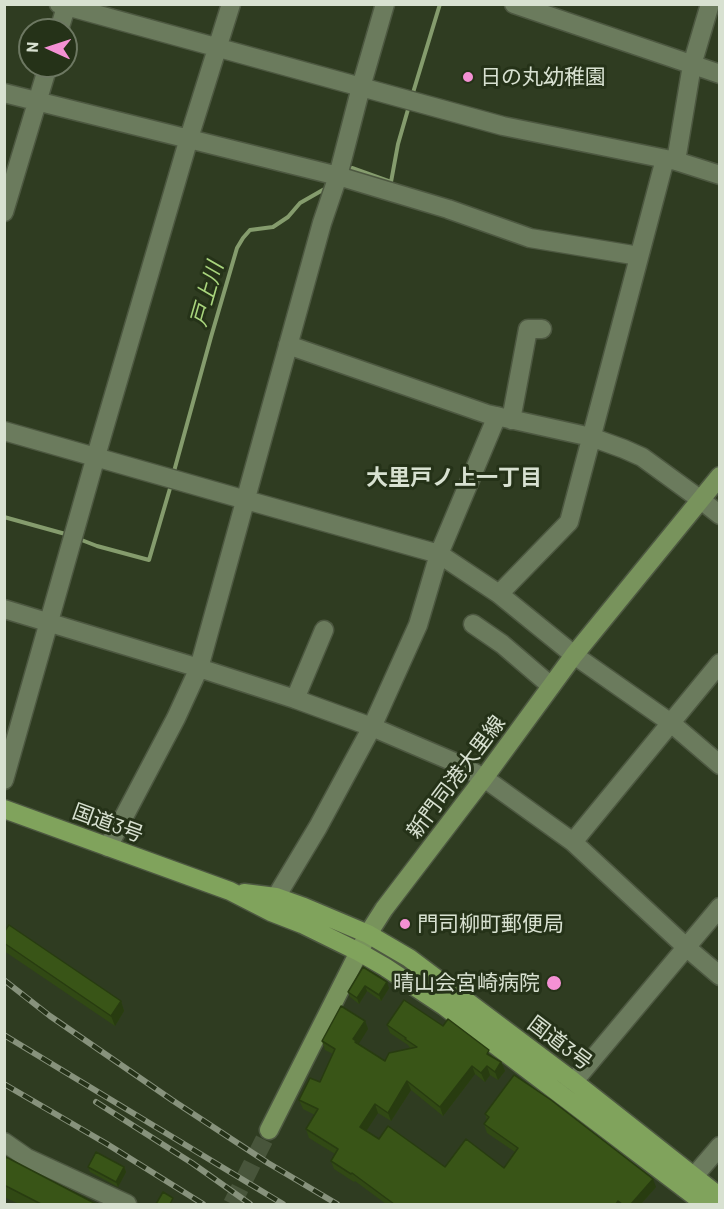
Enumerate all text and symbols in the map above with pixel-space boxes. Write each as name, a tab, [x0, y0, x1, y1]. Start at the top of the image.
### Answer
north arrow	[18, 18, 78, 78]
text: N	[22, 41, 41, 53]
place label: 日の丸幼稚園	[480, 64, 606, 90]
marker: 日の丸幼稚園	[461, 70, 475, 84]
water label: 戸上川	[185, 259, 229, 329]
district label: 大里戸ノ上一丁目	[366, 465, 542, 491]
street label: 新門司港大里線	[402, 711, 510, 843]
street label: 国道3号	[69, 799, 147, 847]
place label: 門司柳町郵便局	[417, 911, 564, 937]
marker: 門司柳町郵便局	[398, 917, 412, 931]
place label: 晴山会宮崎病院	[393, 970, 540, 996]
marker: 晴山会宮崎病院	[545, 974, 563, 992]
street label: 国道3号	[523, 1011, 597, 1075]

